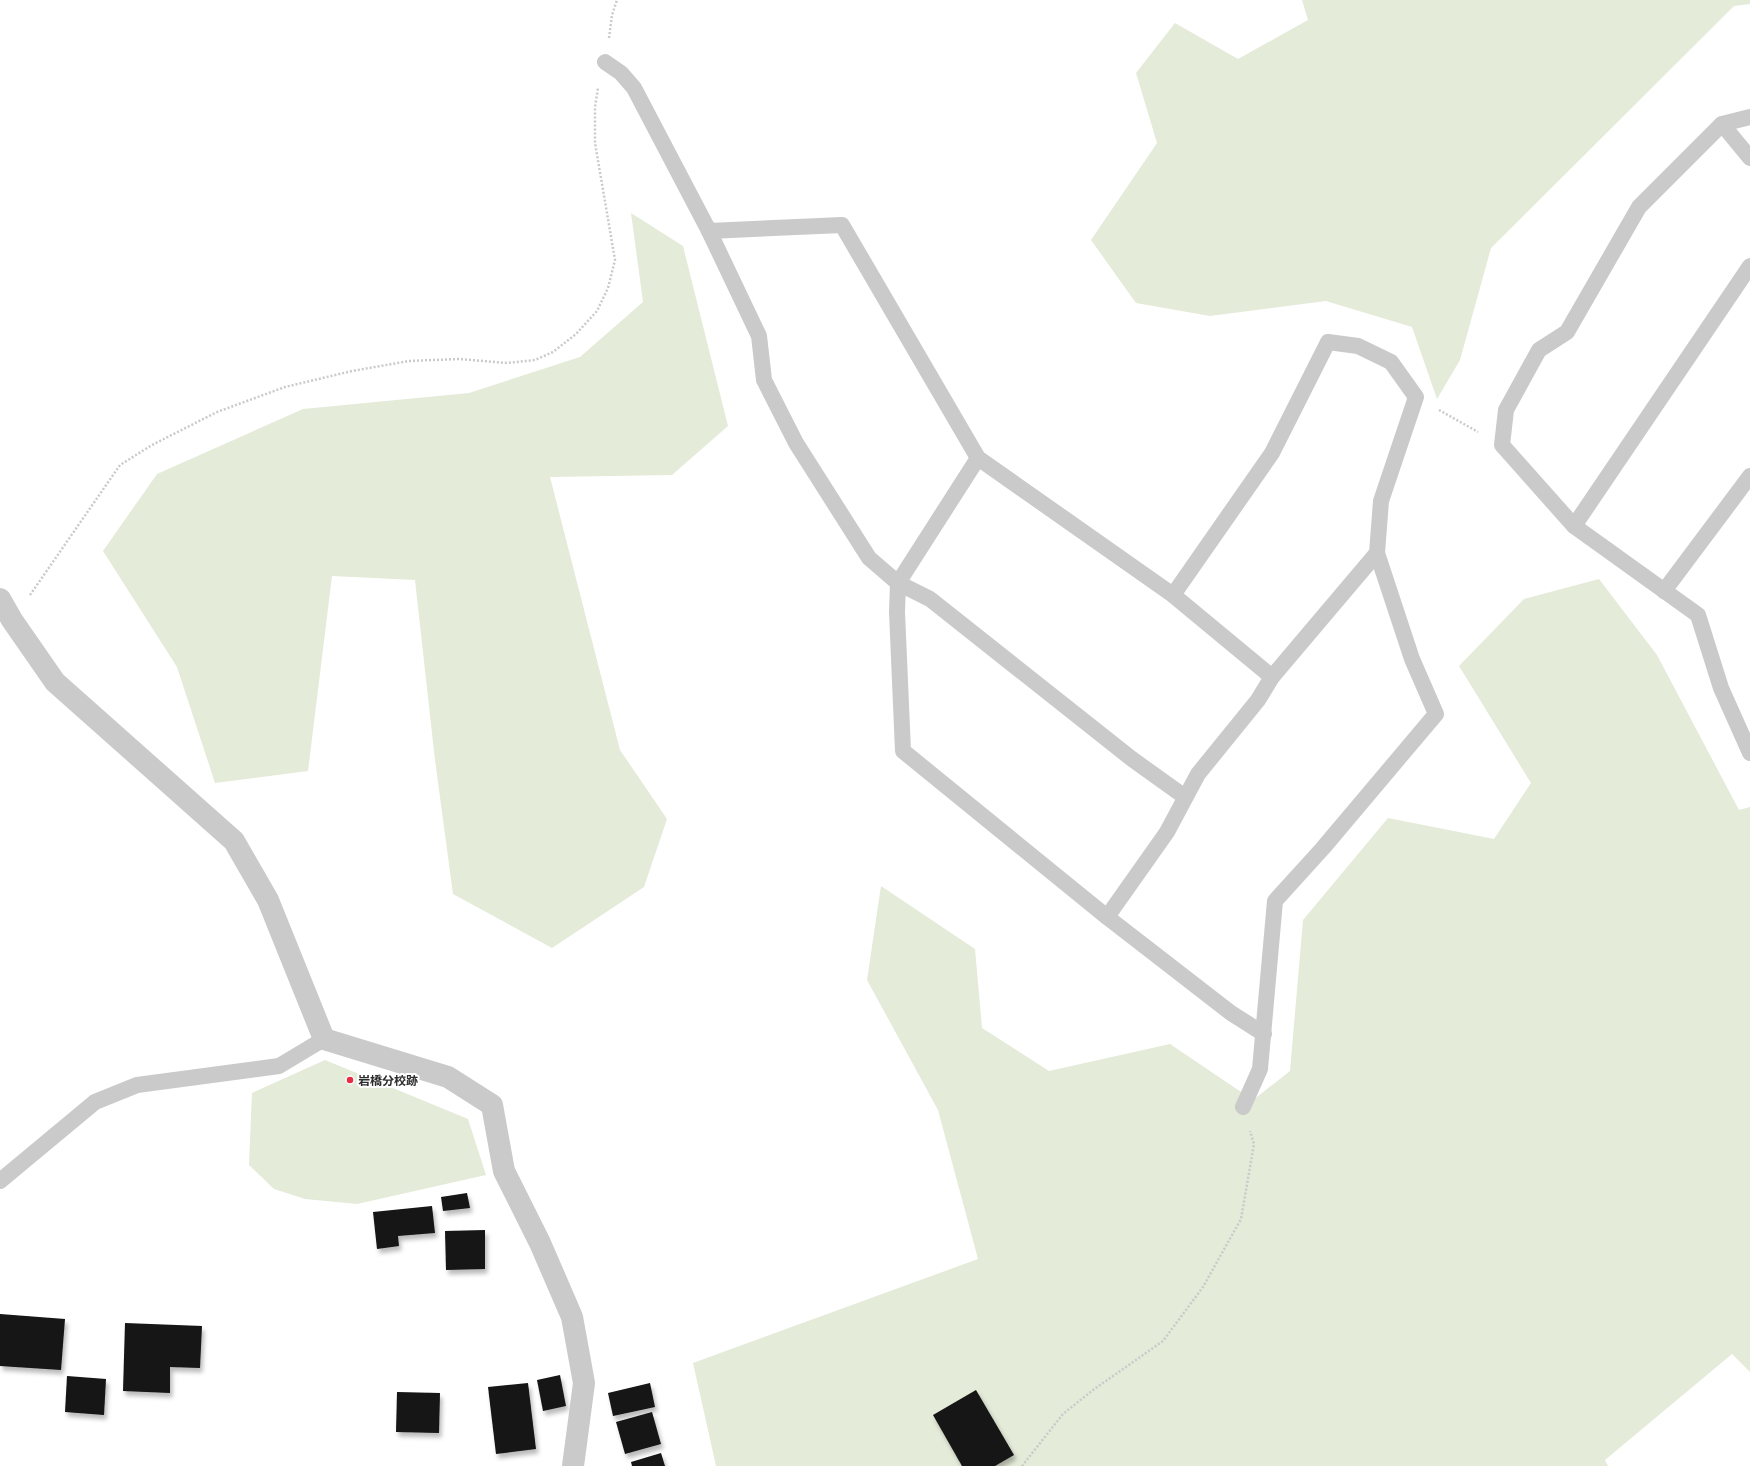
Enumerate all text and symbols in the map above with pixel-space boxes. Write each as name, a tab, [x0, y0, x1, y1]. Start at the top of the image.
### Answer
place label: 岩橋分校跡	[358, 1073, 418, 1088]
marker: 岩橋分校跡	[345, 1075, 355, 1085]

